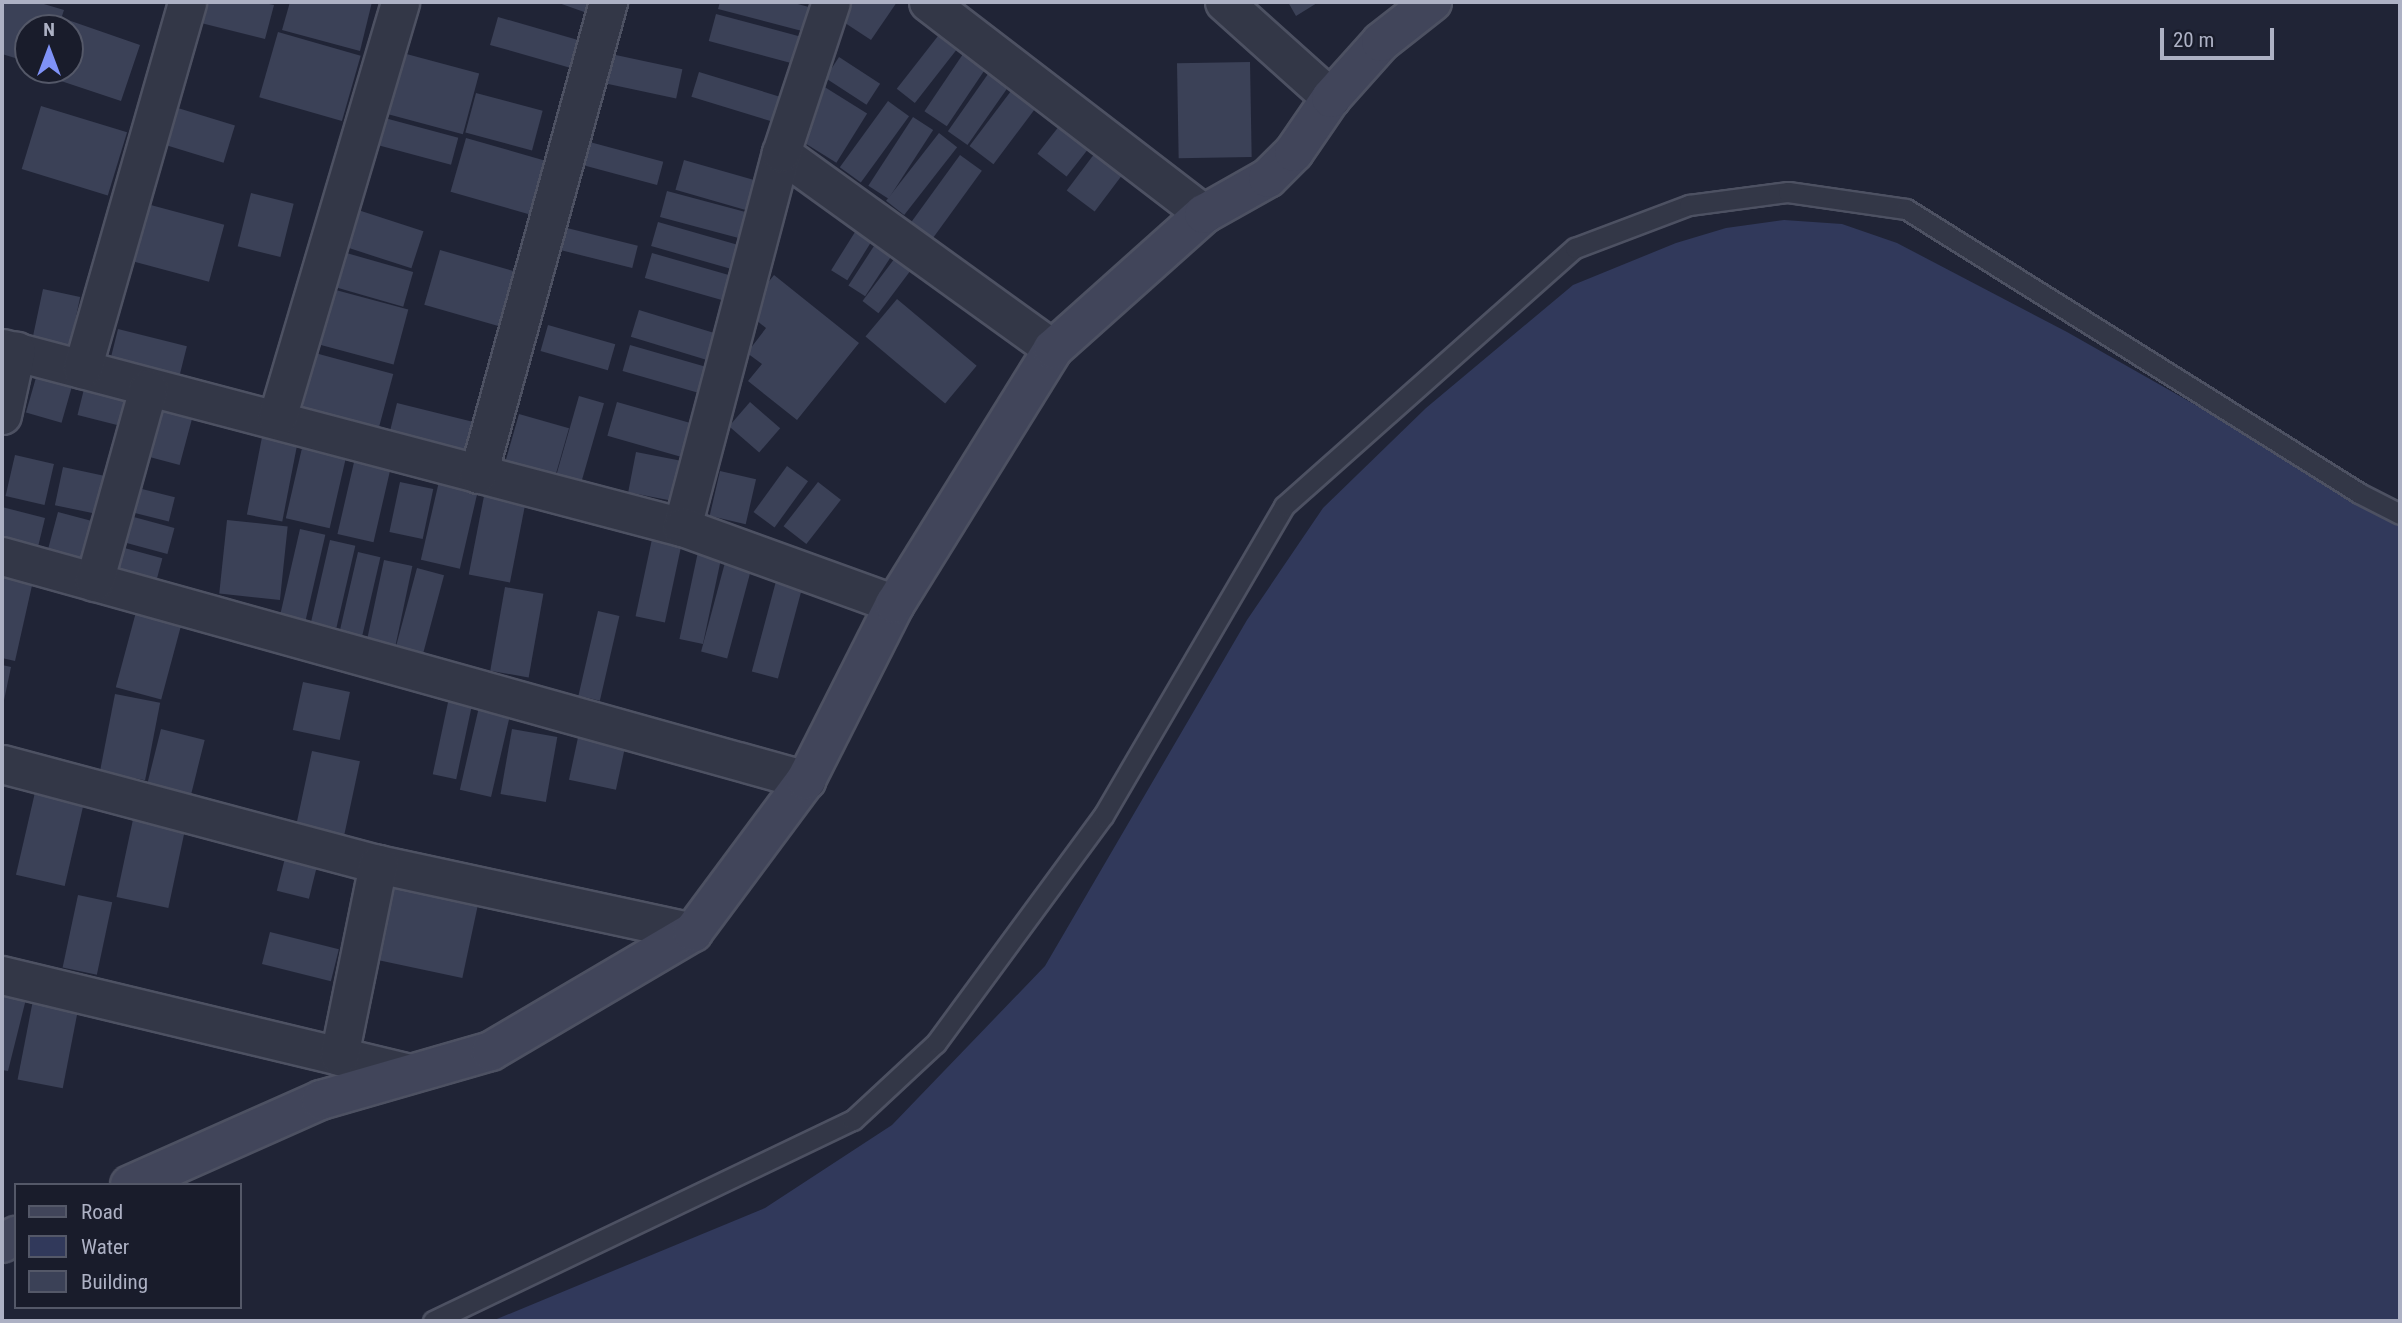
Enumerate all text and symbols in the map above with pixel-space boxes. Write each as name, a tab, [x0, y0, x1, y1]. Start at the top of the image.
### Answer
north arrow	[14, 14, 84, 84]
scale bar	[2164, 14, 2278, 58]
text: N	[43, 18, 55, 41]
text: 20 m	[2173, 28, 2214, 52]
legend	[14, 1183, 242, 1309]
text: Road	[81, 1200, 123, 1224]
text: Water	[81, 1235, 129, 1259]
text: Building	[81, 1270, 148, 1294]

